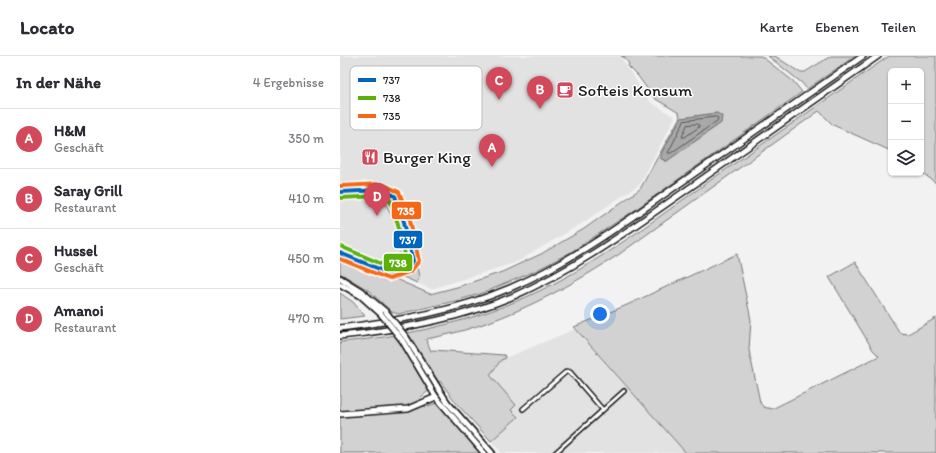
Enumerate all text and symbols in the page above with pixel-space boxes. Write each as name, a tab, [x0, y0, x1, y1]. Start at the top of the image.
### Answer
text: Locato	[20, 16, 74, 39]
text: Karte	[760, 19, 793, 36]
text: Ebenen	[815, 19, 859, 36]
text: Teilen	[881, 19, 916, 36]
legend	[350, 66, 482, 130]
pin: C	[486, 67, 512, 100]
map controls	[888, 68, 924, 176]
button: +	[888, 68, 924, 104]
text: In der Nähe	[16, 72, 101, 92]
text: 737	[383, 74, 400, 87]
text: 4 Ergebnisse	[253, 75, 324, 90]
pin: B	[527, 76, 553, 109]
cafe icon: Softeis Konsum	[555, 80, 575, 100]
place label: Softeis Konsum	[578, 80, 692, 100]
text: 738	[383, 92, 400, 105]
button: −	[888, 104, 924, 140]
text: 735	[383, 110, 400, 123]
text: H&M	[54, 122, 86, 140]
text: A	[25, 131, 33, 146]
text: 350 m	[288, 131, 324, 146]
pin: A	[479, 134, 505, 167]
text: Geschäft	[54, 140, 104, 155]
button: layers	[888, 140, 924, 176]
restaurant icon: Burger King	[360, 147, 380, 167]
place label: Burger King	[383, 147, 471, 167]
text: Saray Grill	[54, 182, 123, 200]
pin: D	[364, 183, 390, 216]
text: B	[25, 191, 33, 206]
text: 410 m	[288, 191, 324, 206]
text: Restaurant	[54, 200, 116, 215]
line badge: 735	[391, 201, 422, 220]
text: 735	[396, 205, 415, 218]
line badge: 737	[393, 230, 423, 249]
text: 737	[399, 234, 417, 247]
text: Hussel	[54, 242, 97, 260]
text: C	[25, 251, 33, 266]
text: 450 m	[287, 251, 324, 266]
line badge: 738	[383, 253, 413, 272]
text: 738	[388, 257, 407, 270]
text: Geschäft	[54, 260, 104, 275]
text: Amanoi	[54, 302, 103, 320]
your location	[590, 304, 610, 324]
text: D	[25, 311, 33, 326]
text: 470 m	[288, 311, 324, 326]
text: Restaurant	[54, 320, 116, 335]

